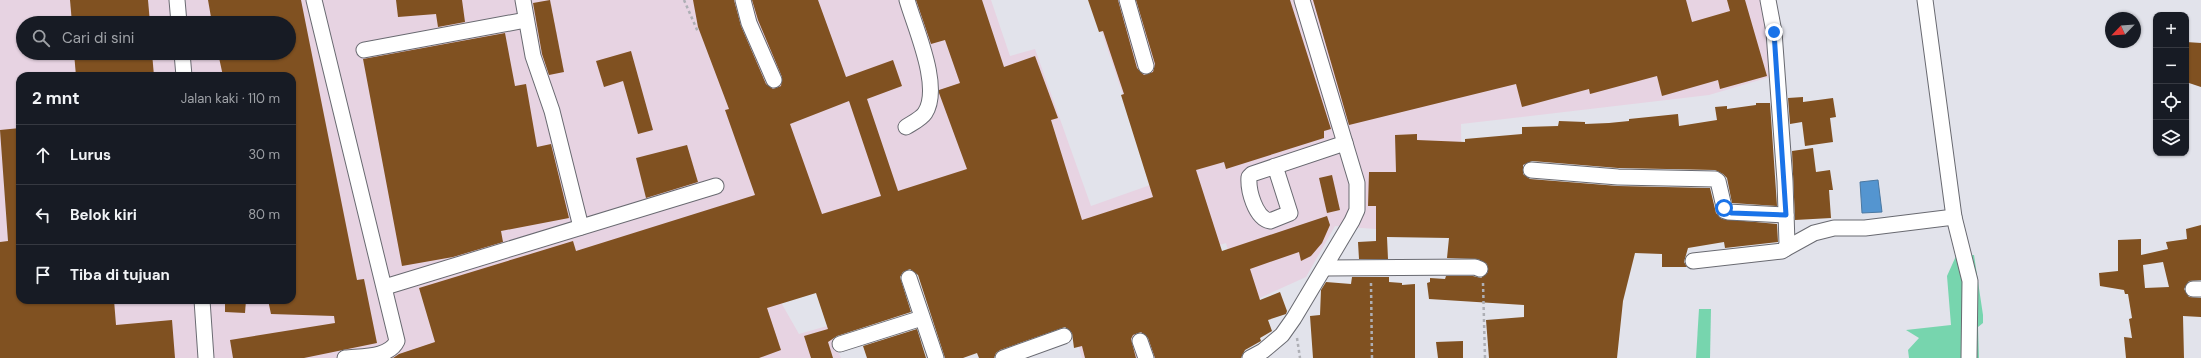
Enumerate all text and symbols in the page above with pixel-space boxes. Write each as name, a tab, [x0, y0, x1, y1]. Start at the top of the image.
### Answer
north arrow	[2105, 12, 2141, 48]
map controls	[2153, 12, 2189, 156]
button: +	[2153, 12, 2189, 48]
search box	[16, 16, 296, 60]
route end	[1765, 23, 1783, 41]
icon: search	[30, 27, 52, 49]
text: Cari di sini	[62, 28, 134, 48]
button: −	[2153, 48, 2189, 84]
button: locate	[2153, 84, 2189, 120]
text: 2 mnt	[32, 87, 80, 109]
text: Jalan kaki · 110 m	[181, 90, 280, 107]
button: layers	[2153, 120, 2189, 156]
icon: ahead	[32, 144, 54, 166]
text: Lurus	[70, 145, 111, 165]
text: 30 m	[248, 146, 280, 163]
route start	[1715, 199, 1733, 217]
icon: left	[32, 204, 54, 226]
text: Belok kiri	[70, 205, 137, 225]
text: 80 m	[248, 206, 280, 223]
icon: arrive	[32, 264, 54, 286]
text: Tiba di tujuan	[70, 265, 170, 285]

